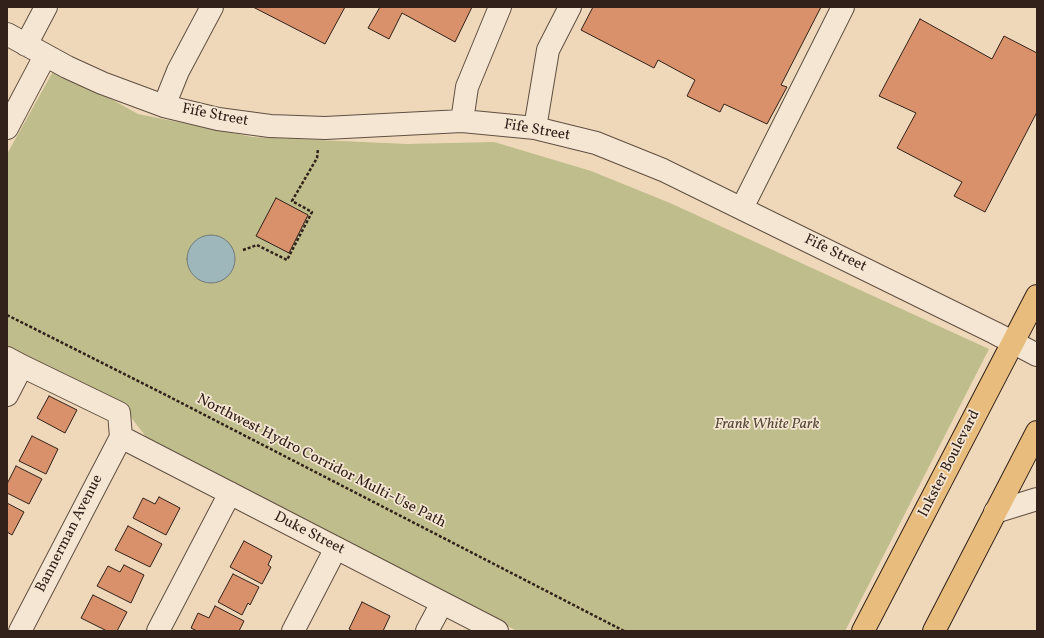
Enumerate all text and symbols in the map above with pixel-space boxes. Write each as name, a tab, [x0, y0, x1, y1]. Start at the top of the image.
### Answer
street label: Fife Street	[180, 101, 250, 131]
street label: Fife Street	[502, 116, 572, 146]
street label: Fife Street	[801, 231, 869, 277]
street label: Northwest Hydro Corridor Multi-Use Path	[193, 391, 449, 533]
street label: Inkster Boulevard	[915, 407, 985, 521]
park label: Frank White Park	[715, 416, 819, 434]
street label: Bannerman Avenue	[32, 472, 108, 596]
street label: Duke Street	[271, 509, 347, 559]

